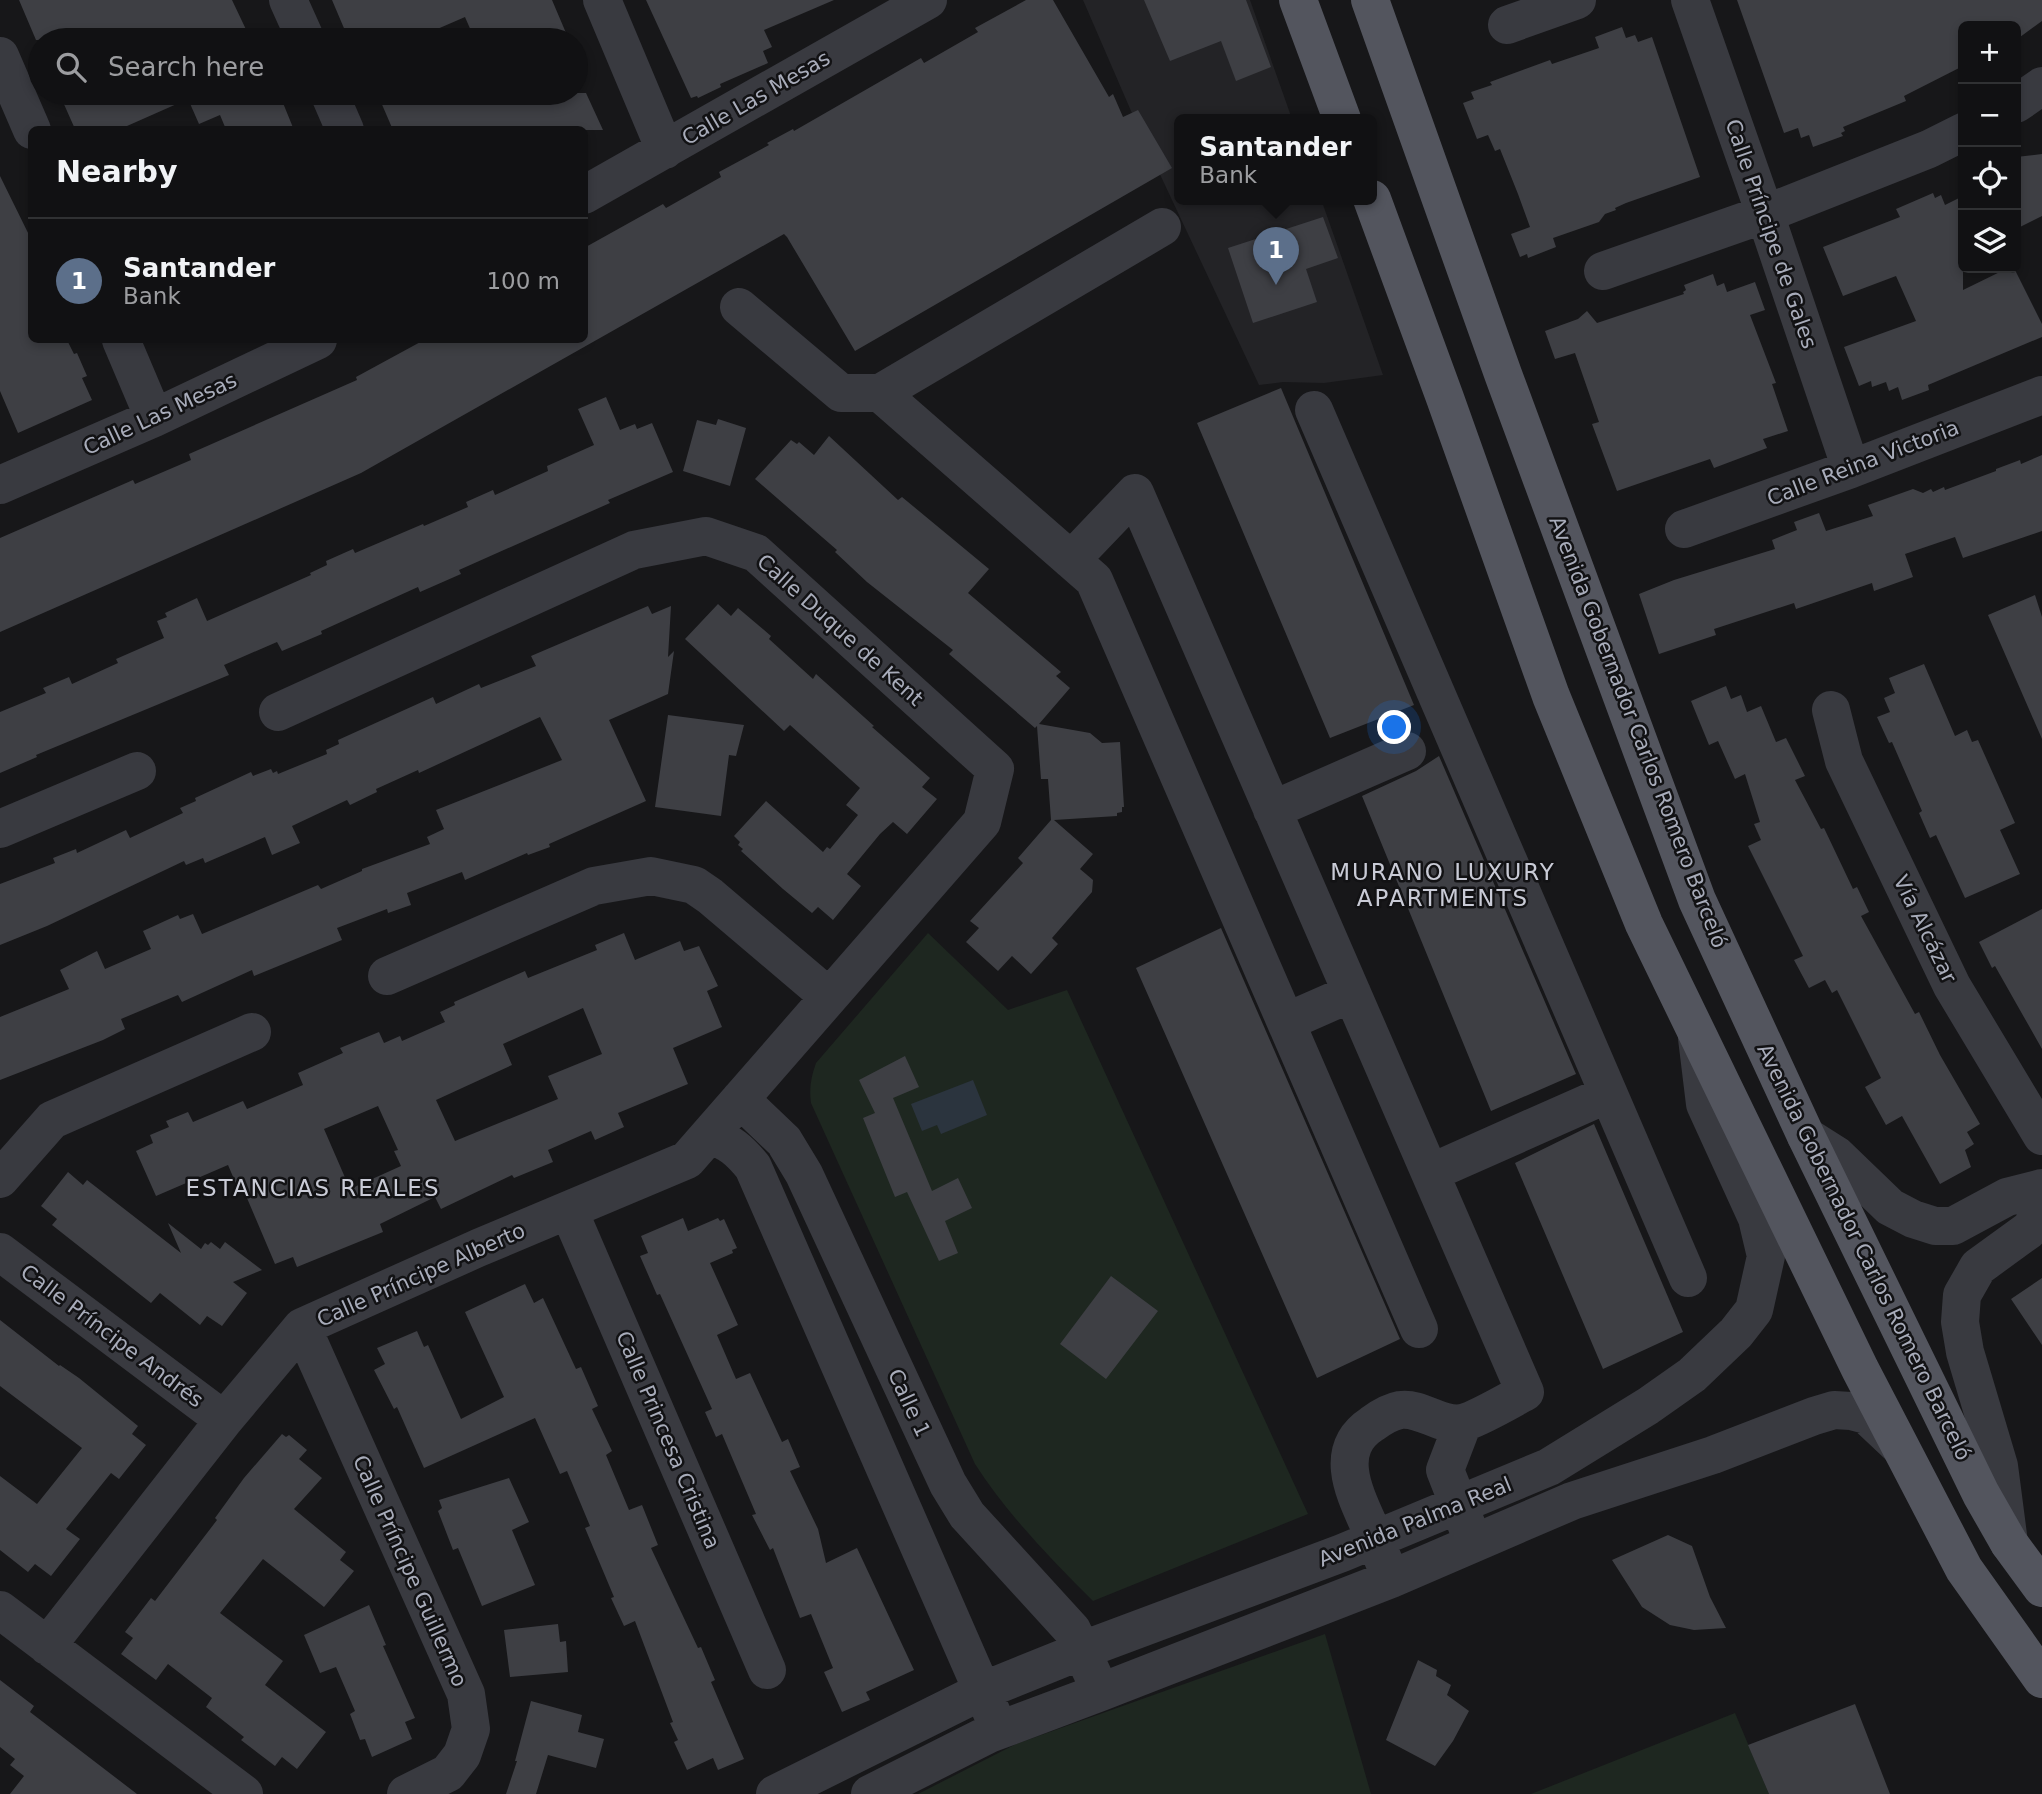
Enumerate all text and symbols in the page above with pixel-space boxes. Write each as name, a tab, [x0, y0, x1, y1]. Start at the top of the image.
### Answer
map controls	[1958, 21, 2021, 273]
button: +	[1958, 21, 2021, 84]
search box	[28, 28, 588, 105]
street label: Calle Las Mesas	[678, 46, 834, 150]
icon: search	[52, 48, 90, 86]
text: Search here	[108, 52, 264, 82]
button: −	[1958, 84, 2021, 147]
popup	[1174, 114, 1377, 205]
street label: Calle Príncipe de Gales	[1720, 116, 1822, 352]
text: Santander	[1199, 132, 1352, 162]
button: locate	[1958, 147, 2021, 210]
text: Nearby	[56, 154, 178, 189]
text: Bank	[1199, 162, 1257, 188]
button: layers	[1958, 210, 2021, 273]
pin: 1	[1253, 227, 1299, 285]
text: Santander	[123, 253, 275, 283]
text: 1	[71, 268, 87, 294]
text: 100 m	[486, 268, 560, 294]
text: Bank	[123, 283, 181, 309]
street label: Calle Las Mesas	[79, 368, 241, 460]
street label: Calle Reina Victoria	[1764, 415, 1962, 511]
street label: Avenida Gobernador Carlos Romero Barceló	[1544, 513, 1732, 951]
street label: Calle Duque de Kent	[752, 549, 928, 711]
your location	[1377, 710, 1411, 744]
district label: MURANO LUXURY APARTMENTS	[1330, 859, 1556, 911]
street label: Vía Alcázar	[1889, 871, 1962, 987]
street label: Avenida Gobernador Carlos Romero Barceló	[1752, 1040, 1976, 1464]
district label: ESTANCIAS REALES	[185, 1175, 441, 1201]
street label: Calle Príncipe Alberto	[313, 1218, 529, 1332]
street label: Calle Príncipe Andrés	[16, 1260, 208, 1412]
street label: Calle Princesa Cristina	[611, 1328, 725, 1552]
street label: Calle 1	[883, 1365, 935, 1441]
street label: Calle Príncipe Guillermo	[348, 1452, 472, 1690]
street label: Avenida Palma Real	[1315, 1472, 1515, 1572]

